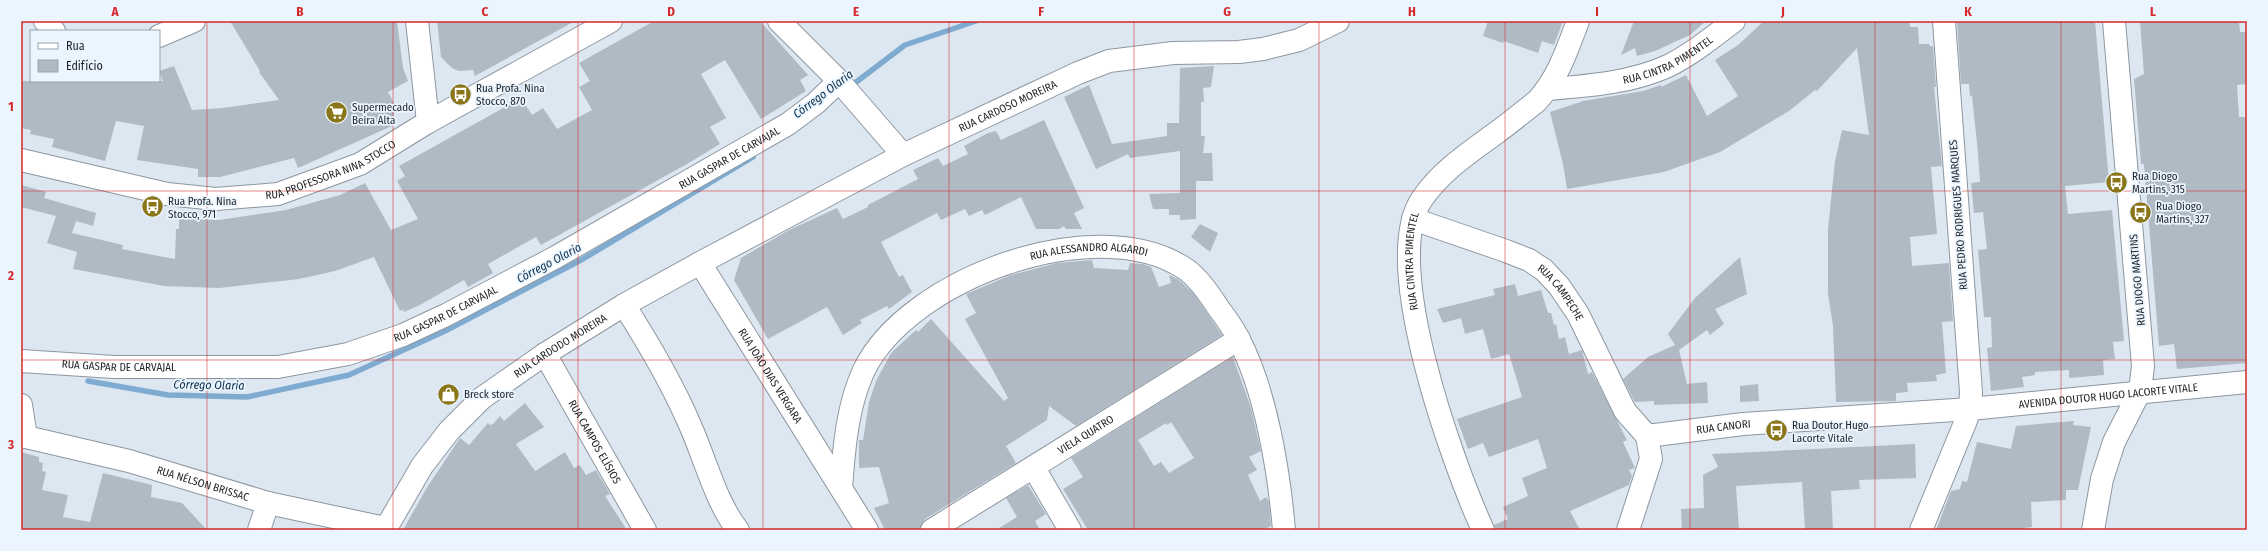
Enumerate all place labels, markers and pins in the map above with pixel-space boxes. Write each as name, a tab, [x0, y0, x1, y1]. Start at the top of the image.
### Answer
bus stop icon: Rua Profa. Nina Stocco, 870	[447, 81, 473, 107]
place label: Rua Profa. Nina Stocco, 870	[476, 82, 545, 108]
supermarket icon: Supermecado Beira Alta	[324, 100, 350, 126]
place label: Supermecado Beira Alta	[352, 101, 414, 127]
bus stop icon: Rua Diogo Martins, 315	[2103, 169, 2129, 195]
place label: Rua Diogo Martins, 315	[2132, 170, 2185, 196]
bus stop icon: Rua Profa. Nina Stocco, 971	[139, 194, 165, 220]
place label: Rua Profa. Nina Stocco, 971	[168, 195, 237, 221]
bus stop icon: Rua Diogo Martins, 327	[2127, 199, 2153, 225]
place label: Rua Diogo Martins, 327	[2156, 200, 2209, 226]
shop icon: Breck store	[435, 381, 461, 407]
place label: Breck store	[464, 388, 514, 401]
bus stop icon: Rua Doutor Hugo Lacorte Vitale	[1764, 418, 1790, 444]
place label: Rua Doutor Hugo Lacorte Vitale	[1792, 419, 1869, 445]

